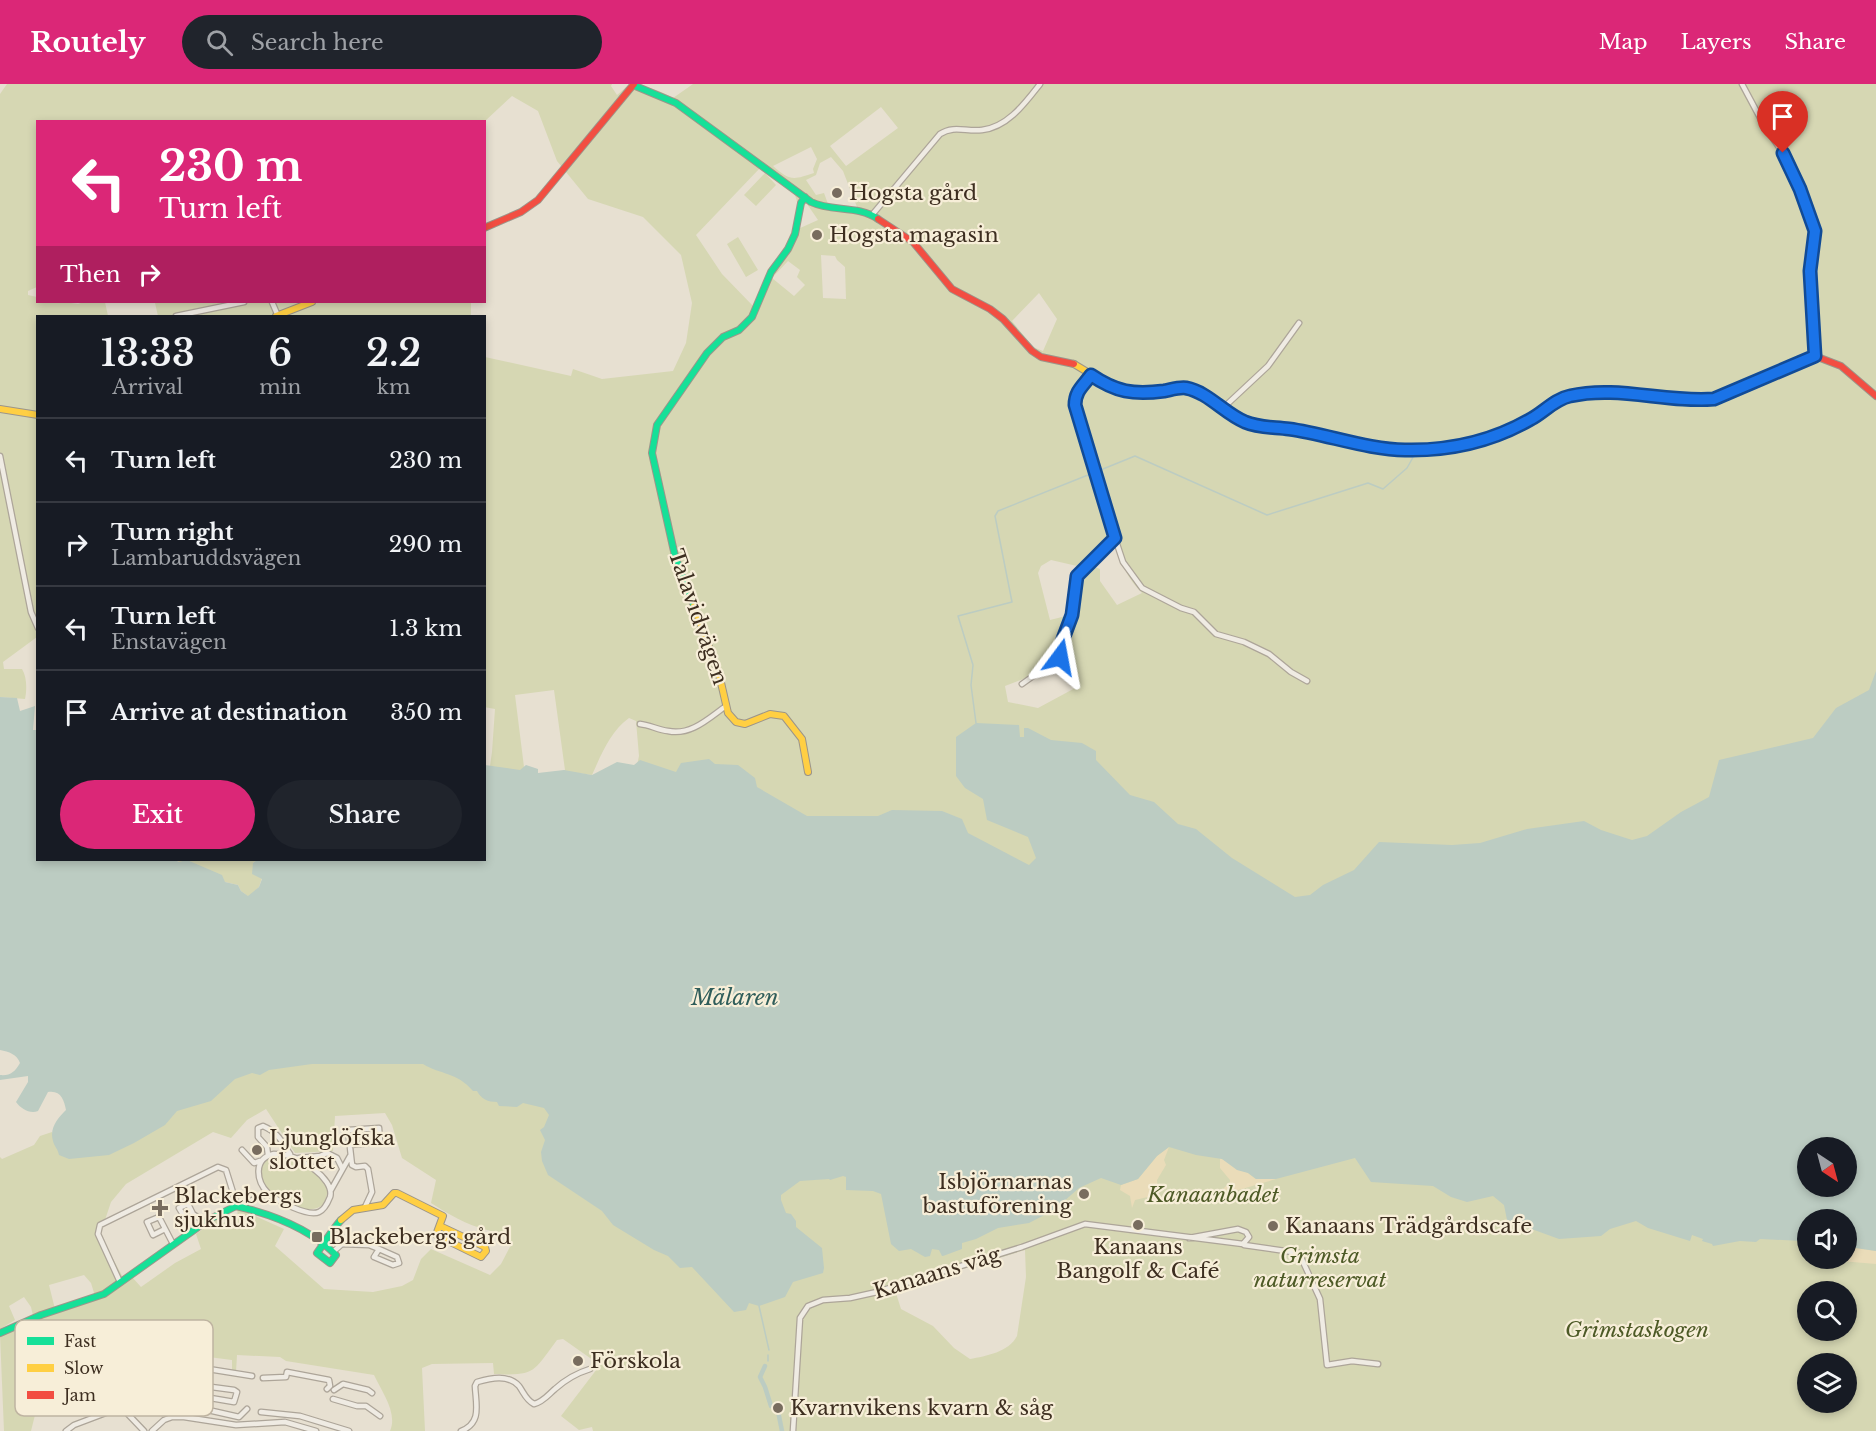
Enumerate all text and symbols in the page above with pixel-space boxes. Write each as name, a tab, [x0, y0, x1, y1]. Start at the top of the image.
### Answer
search box	[182, 15, 602, 69]
text: Routely	[30, 25, 146, 60]
icon: search	[203, 26, 236, 59]
text: Search here	[251, 29, 384, 56]
text: Map	[1599, 29, 1648, 55]
text: Layers	[1681, 29, 1752, 55]
text: Share	[1785, 29, 1846, 55]
pin	[1757, 91, 1808, 153]
icon: arrive	[1766, 100, 1799, 133]
text: 230 m	[159, 140, 302, 192]
icon: left	[60, 144, 138, 222]
place label: Hogsta gård	[849, 180, 977, 206]
marker: Hogsta gård	[830, 186, 844, 200]
text: Turn left	[159, 192, 282, 225]
place label: Hogsta magasin	[829, 222, 999, 248]
marker: Hogsta magasin	[810, 228, 824, 242]
icon: right	[133, 258, 166, 291]
text: Then	[60, 261, 121, 288]
text: 13:33	[101, 331, 195, 376]
text: 6	[268, 331, 292, 376]
text: 2.2	[366, 331, 421, 376]
text: Arrival	[112, 375, 183, 399]
text: min	[259, 375, 301, 399]
text: km	[377, 375, 411, 399]
icon: left	[60, 444, 93, 477]
text: Turn left	[111, 447, 216, 474]
text: 230 m	[389, 447, 462, 474]
text: Turn right	[111, 519, 233, 546]
icon: right	[60, 528, 93, 561]
text: 290 m	[389, 531, 462, 558]
text: Lambaruddsvägen	[111, 546, 301, 570]
street label: Talavidvägen	[663, 546, 733, 688]
text: Turn left	[111, 603, 216, 630]
icon: left	[60, 612, 93, 645]
text: 1.3 km	[389, 615, 462, 642]
position arrow	[1028, 625, 1092, 689]
text: Enstavägen	[111, 630, 227, 654]
icon: arrive	[60, 696, 93, 729]
text: Arrive at destination	[111, 699, 348, 726]
text: 350 m	[390, 699, 462, 726]
button: Exit	[60, 780, 255, 849]
button: Share	[267, 780, 462, 849]
water label: Mälaren	[690, 984, 779, 1011]
place label: Ljunglöfska slottet	[269, 1125, 395, 1175]
north arrow	[1797, 1137, 1857, 1197]
map controls	[1797, 1137, 1857, 1413]
marker: Ljunglöfska slottet	[250, 1143, 264, 1157]
place label: Isbjörnarnas bastuförening	[921, 1169, 1072, 1219]
park label: Kanaanbadet	[1146, 1182, 1279, 1208]
place label: Blackebergs sjukhus	[174, 1183, 302, 1233]
marker: Isbjörnarnas bastuförening	[1077, 1187, 1091, 1201]
marker: Blackebergs sjukhus	[151, 1199, 169, 1217]
button: sound	[1797, 1209, 1857, 1269]
place label: Kanaans Trädgårdscafe	[1285, 1213, 1532, 1239]
marker: Kanaans Bangolf & Café	[1131, 1218, 1145, 1232]
marker: Kanaans Trädgårdscafe	[1266, 1219, 1280, 1233]
place label: Blackebergs gård	[329, 1224, 511, 1250]
marker: Blackebergs gård	[310, 1230, 324, 1244]
place label: Kanaans Bangolf & Café	[1056, 1234, 1220, 1284]
street label: Kanaans väg	[870, 1241, 1004, 1305]
park label: Grimsta naturreservat	[1253, 1243, 1387, 1293]
button: search	[1797, 1281, 1857, 1341]
park label: Grimstaskogen	[1565, 1317, 1709, 1343]
legend	[15, 1320, 213, 1416]
text: Fast	[64, 1331, 96, 1351]
place label: Förskola	[590, 1348, 681, 1374]
button: layers	[1797, 1353, 1857, 1413]
marker: Förskola	[571, 1354, 585, 1368]
text: Slow	[64, 1358, 104, 1378]
text: Jam	[62, 1385, 96, 1405]
place label: Kvarnvikens kvarn & såg	[790, 1395, 1054, 1421]
marker: Kvarnvikens kvarn & såg	[771, 1401, 785, 1415]

